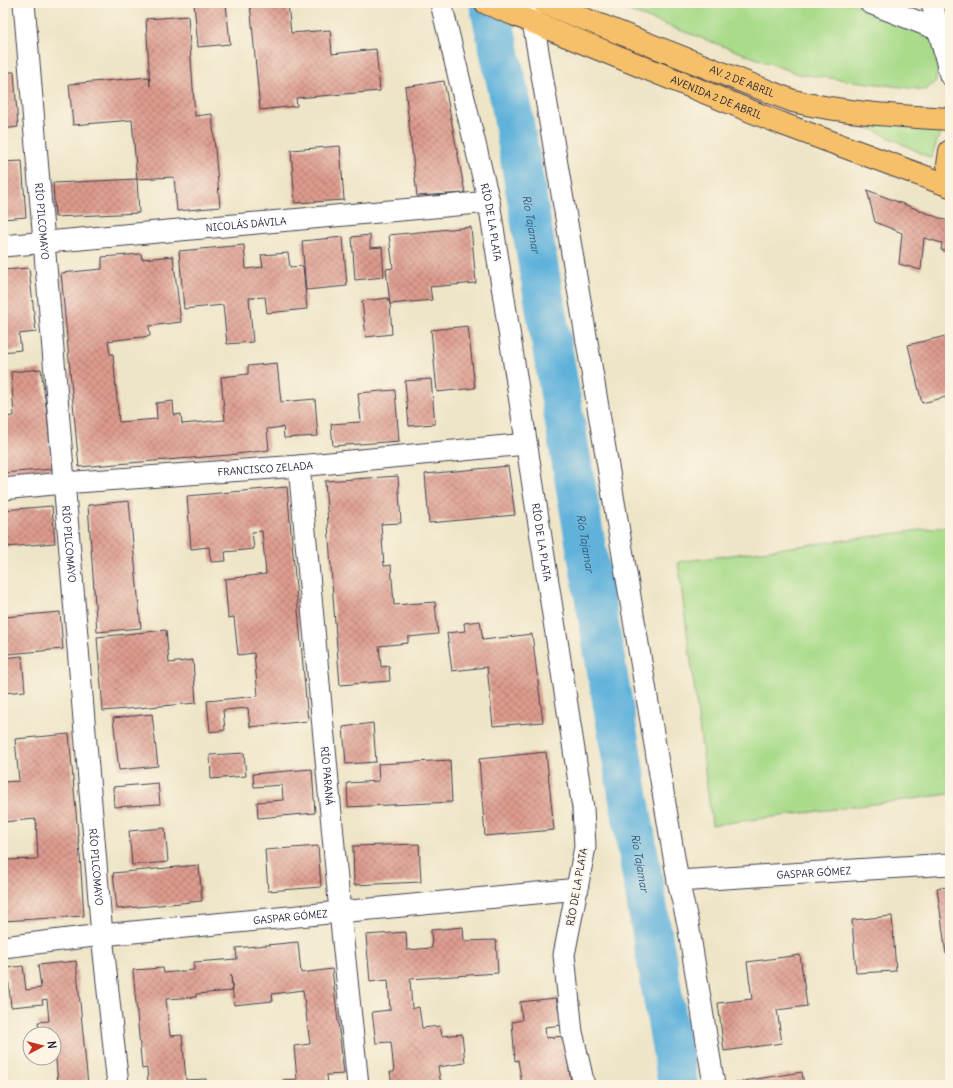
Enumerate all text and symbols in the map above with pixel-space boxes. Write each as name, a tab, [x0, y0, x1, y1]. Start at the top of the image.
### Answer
street label: AV. 2 DE ABRIL	[708, 62, 777, 100]
street label: AVENIDA 2 DE ABRIL	[669, 73, 765, 122]
street label: RÍO PILCOMAYO	[33, 182, 52, 261]
street label: RÍO DE LA PLATA	[478, 182, 505, 263]
water label: Río Tajamar	[519, 194, 543, 256]
street label: NICOLÁS DÁVILA	[205, 214, 287, 234]
street label: FRANCISCO ZELADA	[217, 458, 314, 478]
street label: RÍO DE LA PLATA	[529, 502, 554, 583]
street label: RÍO PILCOMAYO	[60, 505, 79, 584]
water label: Río Tajamar	[574, 513, 597, 575]
street label: RÍO PARANÁ	[318, 746, 337, 806]
street label: RÍO PILCOMAYO	[87, 828, 106, 906]
water label: Río Tajamar	[628, 833, 652, 894]
street label: RÍO DE LA PLATA	[564, 846, 590, 927]
street label: GASPAR GÓMEZ	[776, 864, 852, 881]
street label: GASPAR GÓMEZ	[253, 907, 329, 927]
north arrow	[22, 1026, 62, 1066]
text: N	[45, 1040, 59, 1049]

